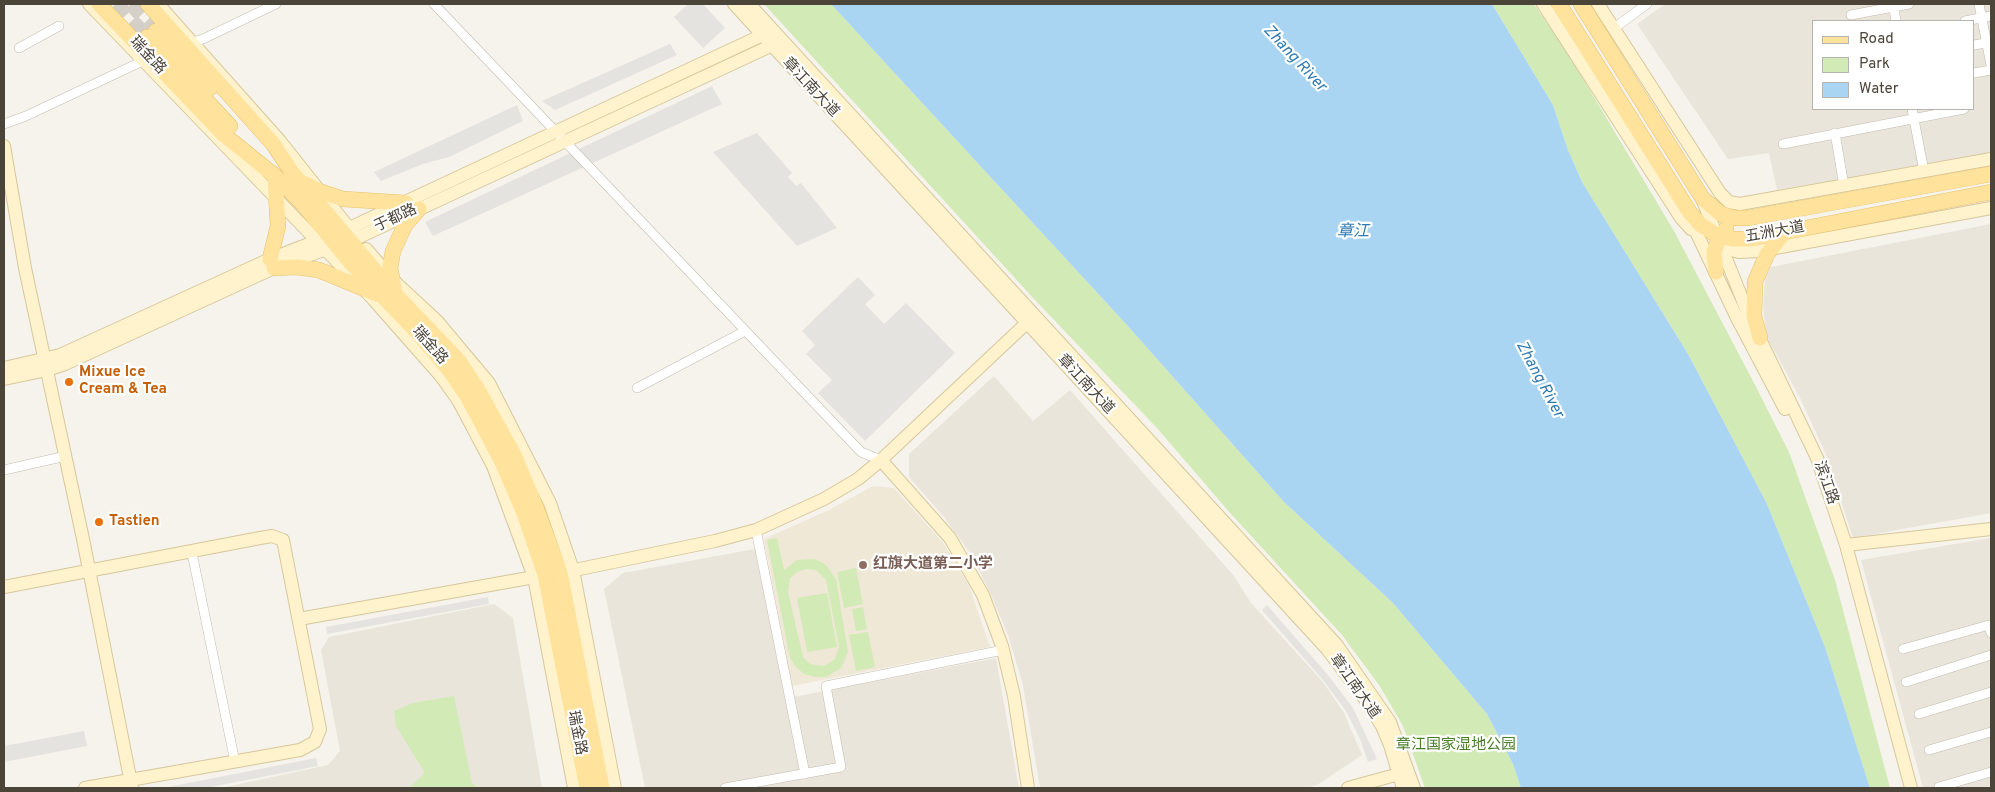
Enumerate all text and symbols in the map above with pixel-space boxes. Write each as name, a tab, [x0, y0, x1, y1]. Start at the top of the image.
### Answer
legend	[1812, 20, 1975, 110]
water label: Zhang River	[1258, 22, 1330, 96]
text: Road	[1859, 30, 1894, 49]
street label: 瑞金路	[125, 33, 169, 79]
street label: 章江南大道	[778, 54, 842, 122]
text: Park	[1859, 55, 1890, 74]
text: Water	[1859, 80, 1898, 99]
street label: 于都路	[372, 201, 420, 237]
street label: 五洲大道	[1744, 219, 1806, 247]
water label: 章江	[1337, 223, 1369, 243]
street label: 瑞金路	[407, 323, 451, 369]
water label: Zhang River	[1511, 338, 1567, 422]
street label: 章江南大道	[1053, 351, 1117, 419]
place label: Mixue Ice Cream & Tea	[79, 364, 167, 399]
marker: Mixue Ice Cream & Tea	[63, 376, 75, 388]
street label: 滨江路	[1809, 459, 1841, 507]
place label: Tastien	[109, 513, 160, 531]
marker: Tastien	[93, 516, 105, 528]
place label: 红旗大道第二小学	[873, 556, 993, 574]
marker: 红旗大道第二小学	[857, 559, 869, 571]
street label: 章江南大道	[1325, 651, 1383, 723]
street label: 瑞金路	[563, 709, 589, 757]
park label: 章江国家湿地公园	[1396, 737, 1516, 755]

